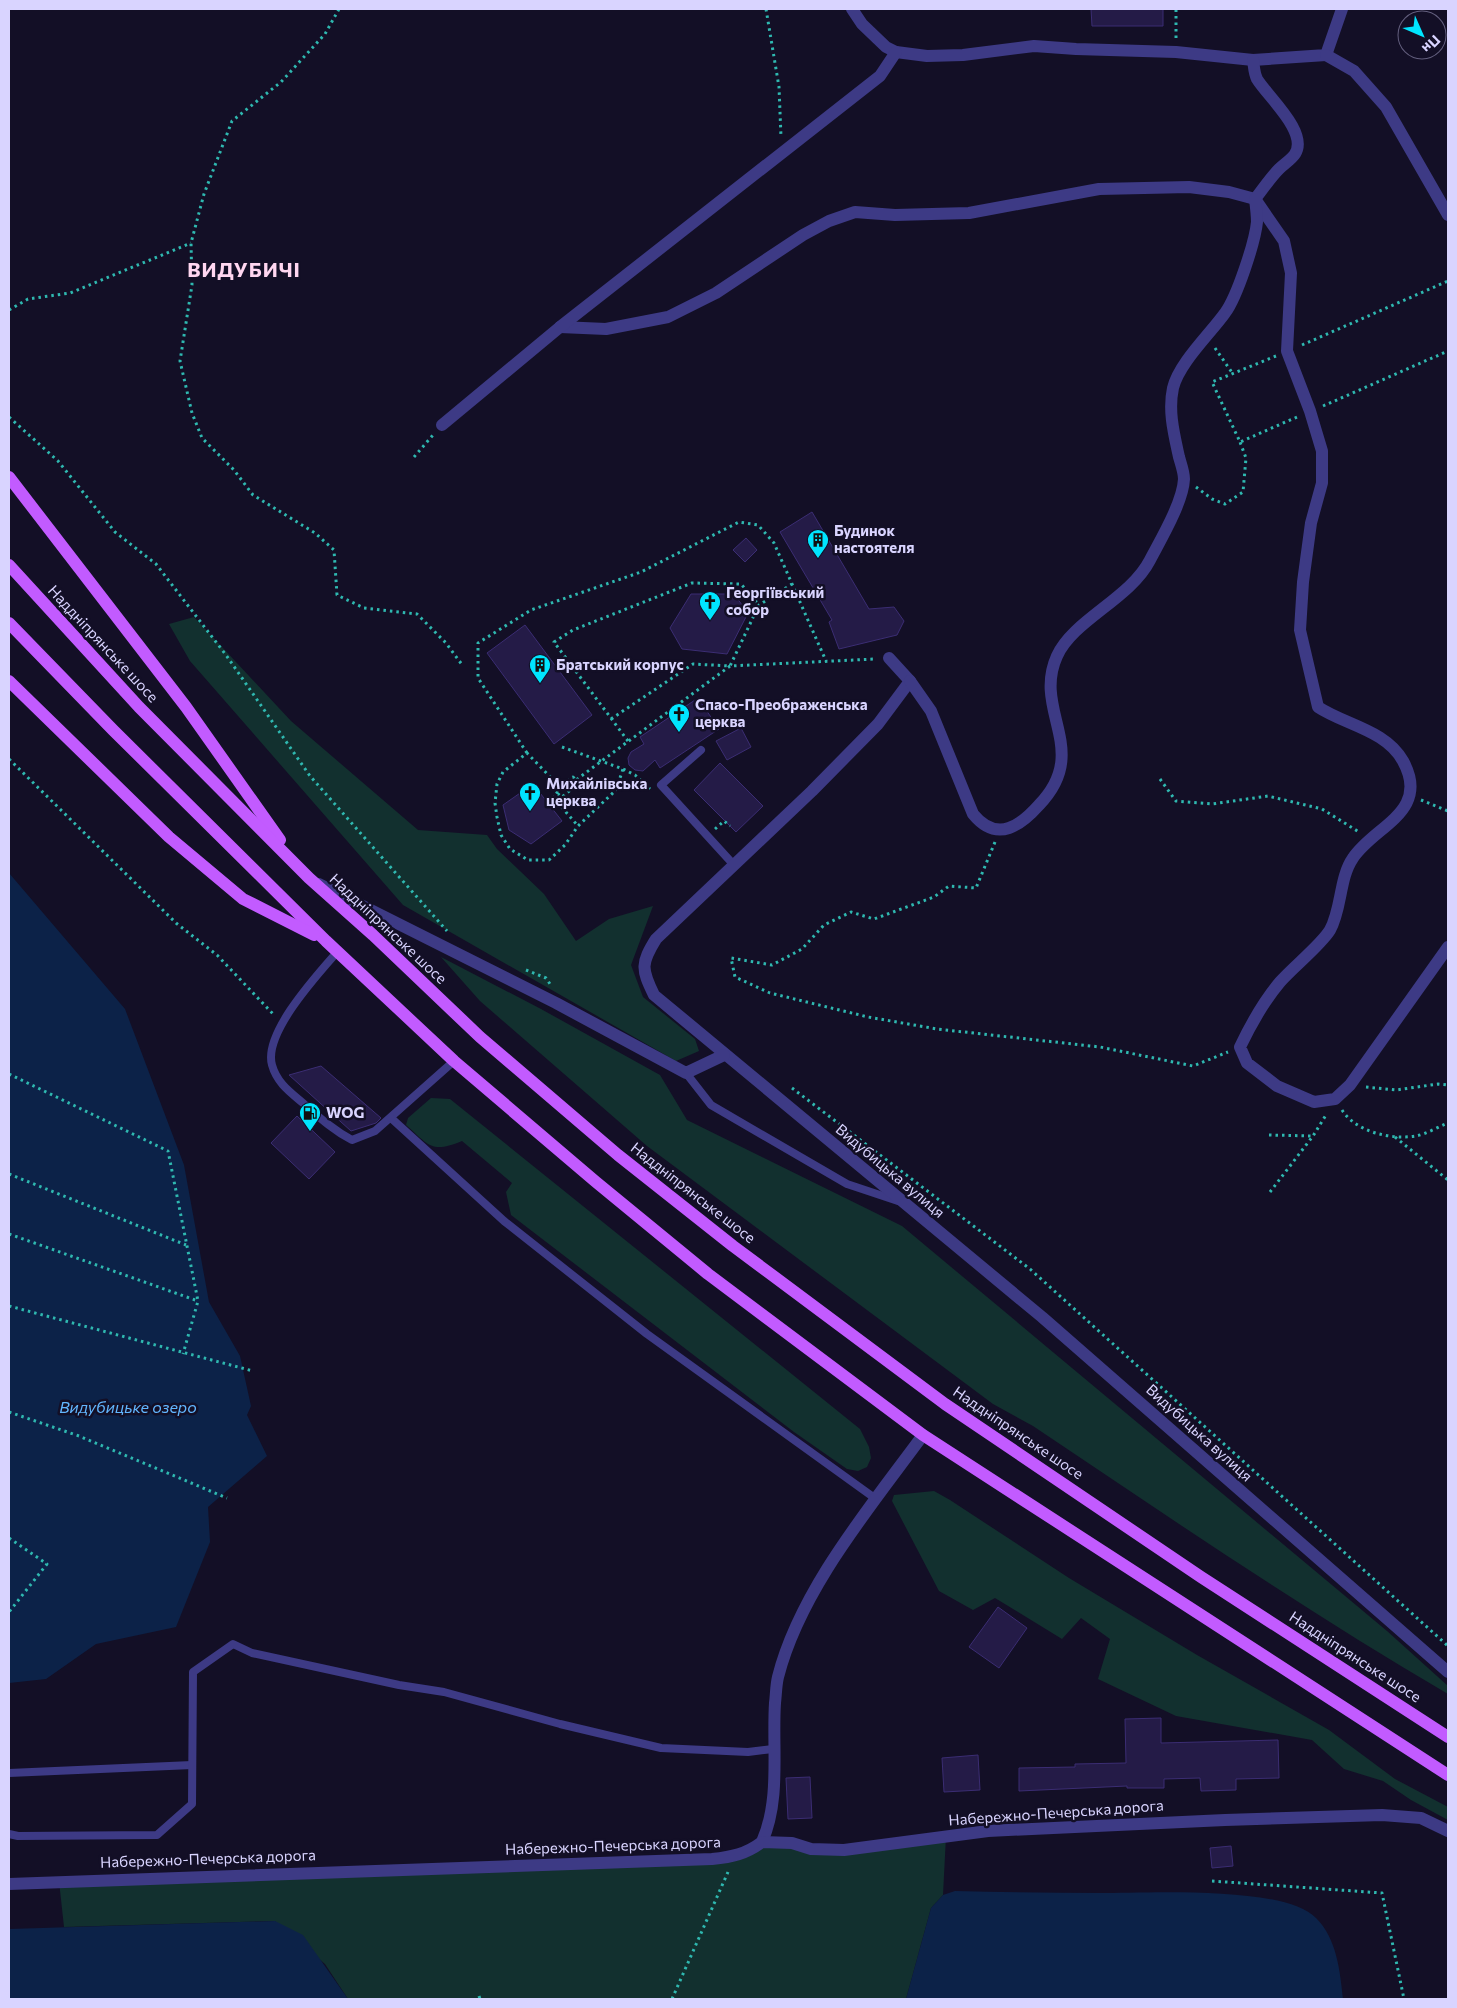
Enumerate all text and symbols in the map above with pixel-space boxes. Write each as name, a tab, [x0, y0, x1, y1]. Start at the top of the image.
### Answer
north arrow	[1397, 10, 1447, 60]
text: Пн	[1419, 32, 1444, 57]
district label: ВИДУБИЧІ	[187, 257, 301, 281]
place label: Будинок настоятеля	[834, 521, 914, 556]
building icon: Будинок настоятеля	[806, 528, 830, 559]
street label: Наддніпрянське шосе	[45, 581, 163, 706]
place label: Георгіївський собор	[726, 583, 824, 618]
church icon: Георгіївський собор	[698, 590, 722, 621]
building icon: Братський корпус	[528, 653, 552, 684]
place label: Братський корпус	[556, 655, 684, 673]
place label: Спасо-Преображенська церква	[695, 695, 868, 730]
church icon: Спасо-Преображенська церква	[667, 702, 691, 733]
place label: Михайлівська церква	[546, 774, 647, 809]
church icon: Михайлівська церква	[518, 781, 542, 812]
street label: Наддніпрянське шосе	[326, 869, 451, 987]
fuel station icon: WOG	[298, 1101, 322, 1132]
place label: WOG	[326, 1103, 365, 1121]
street label: Видубицька вулиця	[833, 1119, 949, 1221]
street label: Наддніпрянське шосе	[628, 1138, 760, 1247]
street label: Видубицька вулиця	[1143, 1380, 1256, 1485]
street label: Наддніпрянське шосе	[950, 1382, 1087, 1483]
water label: Видубицьке озеро	[59, 1397, 197, 1416]
street label: Наддніпрянське шосе	[1286, 1607, 1425, 1706]
street label: Набережно-Печерська дорога	[948, 1795, 1164, 1829]
street label: Набережно-Печерська дорога	[505, 1832, 721, 1858]
street label: Набережно-Печерська дорога	[100, 1845, 316, 1871]

